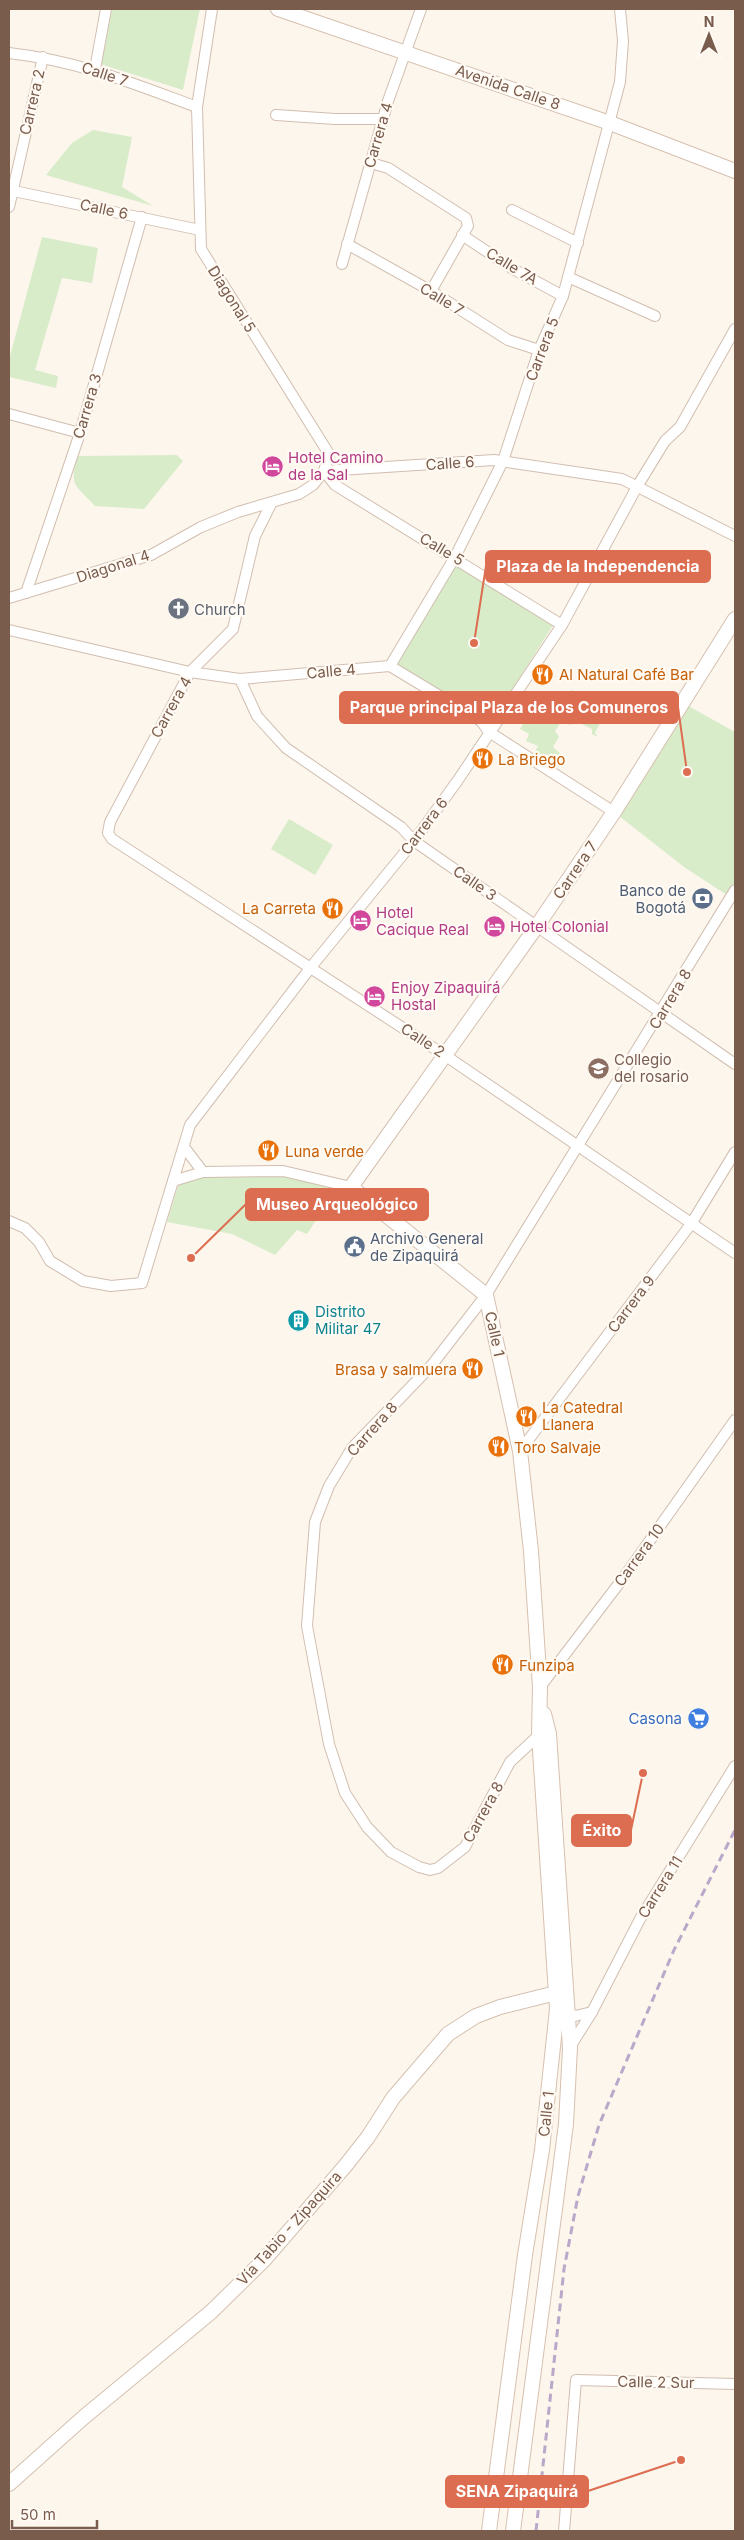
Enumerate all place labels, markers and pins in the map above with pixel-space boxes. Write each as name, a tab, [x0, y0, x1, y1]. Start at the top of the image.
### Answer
place label: Hotel Camino de la Sal	[288, 448, 384, 484]
hotel icon: Hotel Camino de la Sal	[260, 454, 284, 478]
callout: Plaza de la Independencia	[486, 551, 710, 582]
church icon: Church	[166, 597, 190, 621]
place label: Church	[194, 600, 246, 619]
restaurant icon: Al Natural Café Bar	[531, 662, 555, 686]
place label: Al Natural Café Bar	[559, 665, 694, 684]
callout: Parque principal Plaza de los Comuneros	[340, 692, 678, 723]
restaurant icon: La Briego	[470, 747, 494, 771]
place label: La Briego	[498, 750, 565, 769]
place label: Banco de Bogotá	[619, 881, 686, 917]
bank icon: Banco de Bogotá	[690, 887, 714, 911]
restaurant icon: La Carreta	[320, 896, 344, 920]
place label: La Carreta	[242, 899, 316, 918]
place label: Hotel Cacique Real	[376, 903, 469, 939]
hotel icon: Hotel Cacique Real	[348, 909, 372, 933]
hotel icon: Hotel Colonial	[482, 914, 506, 938]
place label: Hotel Colonial	[510, 917, 609, 936]
place label: Enjoy Zipaquirá Hostal	[391, 978, 500, 1014]
hotel icon: Enjoy Zipaquirá Hostal	[363, 984, 387, 1008]
place label: Collegio del rosario	[614, 1050, 689, 1086]
school or university icon: Collegio del rosario	[586, 1056, 610, 1080]
restaurant icon: Luna verde	[257, 1139, 281, 1163]
place label: Luna verde	[285, 1142, 364, 1161]
callout: Museo Arqueológico	[246, 1189, 428, 1220]
place label: Archivo General de Zipaquirá	[370, 1229, 483, 1265]
public building icon: Archivo General de Zipaquirá	[342, 1235, 366, 1259]
place label: Distrito Militar 47	[315, 1302, 381, 1338]
building icon: Distrito Militar 47	[287, 1308, 311, 1332]
restaurant icon: Brasa y salmuera	[461, 1357, 485, 1381]
place label: Brasa y salmuera	[335, 1360, 457, 1379]
place label: La Catedral Llanera	[542, 1398, 623, 1434]
restaurant icon: La Catedral Llanera	[514, 1404, 538, 1428]
restaurant icon: Toro Salvaje	[486, 1435, 510, 1459]
place label: Toro Salvaje	[514, 1438, 601, 1457]
restaurant icon: Funzipa	[491, 1653, 515, 1677]
place label: Funzipa	[519, 1656, 575, 1675]
supermarket icon: Casona	[686, 1706, 710, 1730]
place label: Casona	[628, 1709, 682, 1728]
callout: Éxito	[572, 1815, 631, 1846]
callout: SENA Zipaquirá	[446, 2476, 588, 2507]

